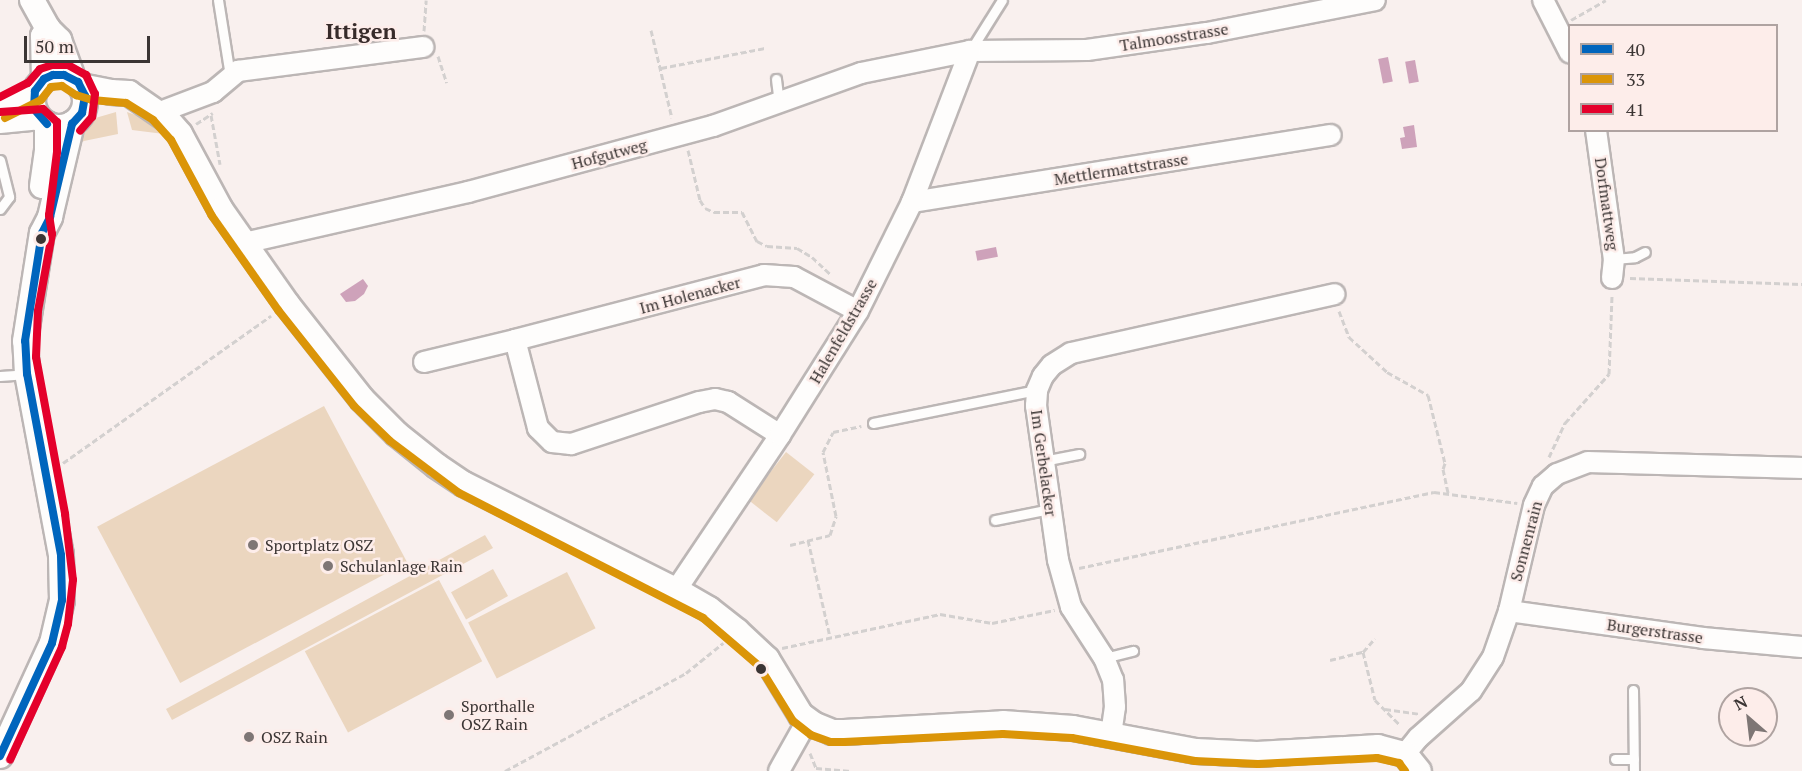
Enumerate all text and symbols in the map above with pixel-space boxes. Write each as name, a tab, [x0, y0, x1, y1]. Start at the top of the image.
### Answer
district label: Ittigen	[325, 18, 397, 44]
street label: Talmoosstrasse	[1118, 19, 1230, 55]
scale bar	[27, 24, 153, 62]
legend	[1568, 24, 1778, 132]
text: 50 m	[35, 34, 74, 58]
text: 40	[1626, 37, 1645, 61]
text: 33	[1626, 67, 1645, 91]
text: 41	[1626, 97, 1645, 121]
street label: Hofgutweg	[569, 135, 649, 173]
street label: Mettlermattstrasse	[1053, 149, 1189, 189]
street label: Dorfmattweg	[1591, 156, 1623, 252]
unlabelled marker	[35, 233, 47, 245]
street label: Im Holenacker	[637, 272, 743, 318]
street label: Halenfeldstrasse	[805, 275, 881, 387]
street label: Im Gerbelacker	[1027, 408, 1061, 518]
street label: Sonnenrain	[1506, 499, 1546, 583]
place label: Sportplatz OSZ	[265, 535, 373, 555]
marker: Sportplatz OSZ	[246, 538, 260, 552]
place label: Schulanlage Rain	[340, 556, 463, 576]
marker: Schulanlage Rain	[321, 559, 335, 573]
street label: Burgerstrasse	[1606, 615, 1704, 647]
unlabelled marker	[755, 663, 767, 675]
north arrow	[1718, 687, 1778, 747]
text: N	[1730, 690, 1751, 715]
place label: Sporthalle OSZ Rain	[461, 696, 535, 734]
marker: Sporthalle OSZ Rain	[442, 708, 456, 722]
place label: OSZ Rain	[261, 727, 328, 747]
marker: OSZ Rain	[242, 730, 256, 744]

